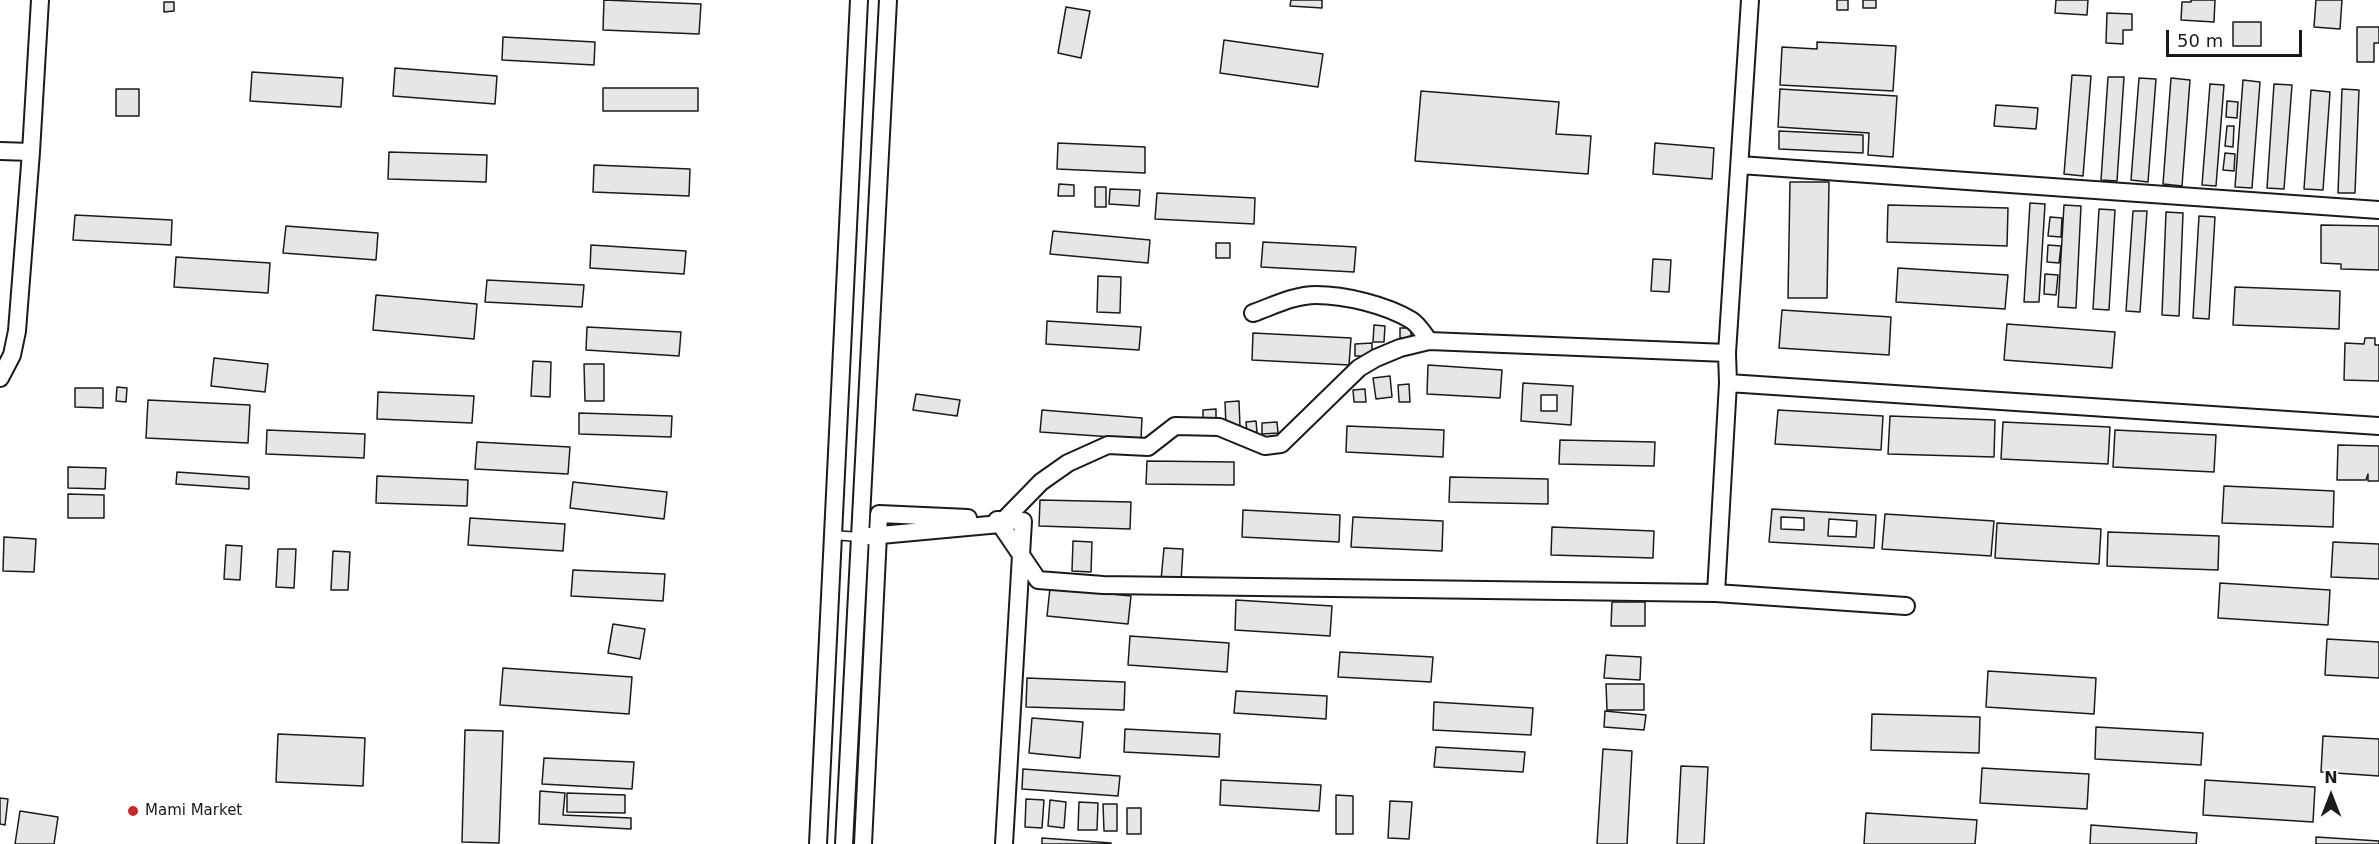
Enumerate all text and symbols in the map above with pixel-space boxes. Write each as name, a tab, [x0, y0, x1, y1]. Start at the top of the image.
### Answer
scale bar	[2169, 18, 2306, 56]
text: 50 m	[2177, 30, 2223, 51]
north arrow	[2301, 766, 2361, 826]
text: N	[2324, 768, 2338, 787]
place label: Mami Market	[145, 802, 242, 820]
marker: Mami Market	[126, 804, 140, 818]

